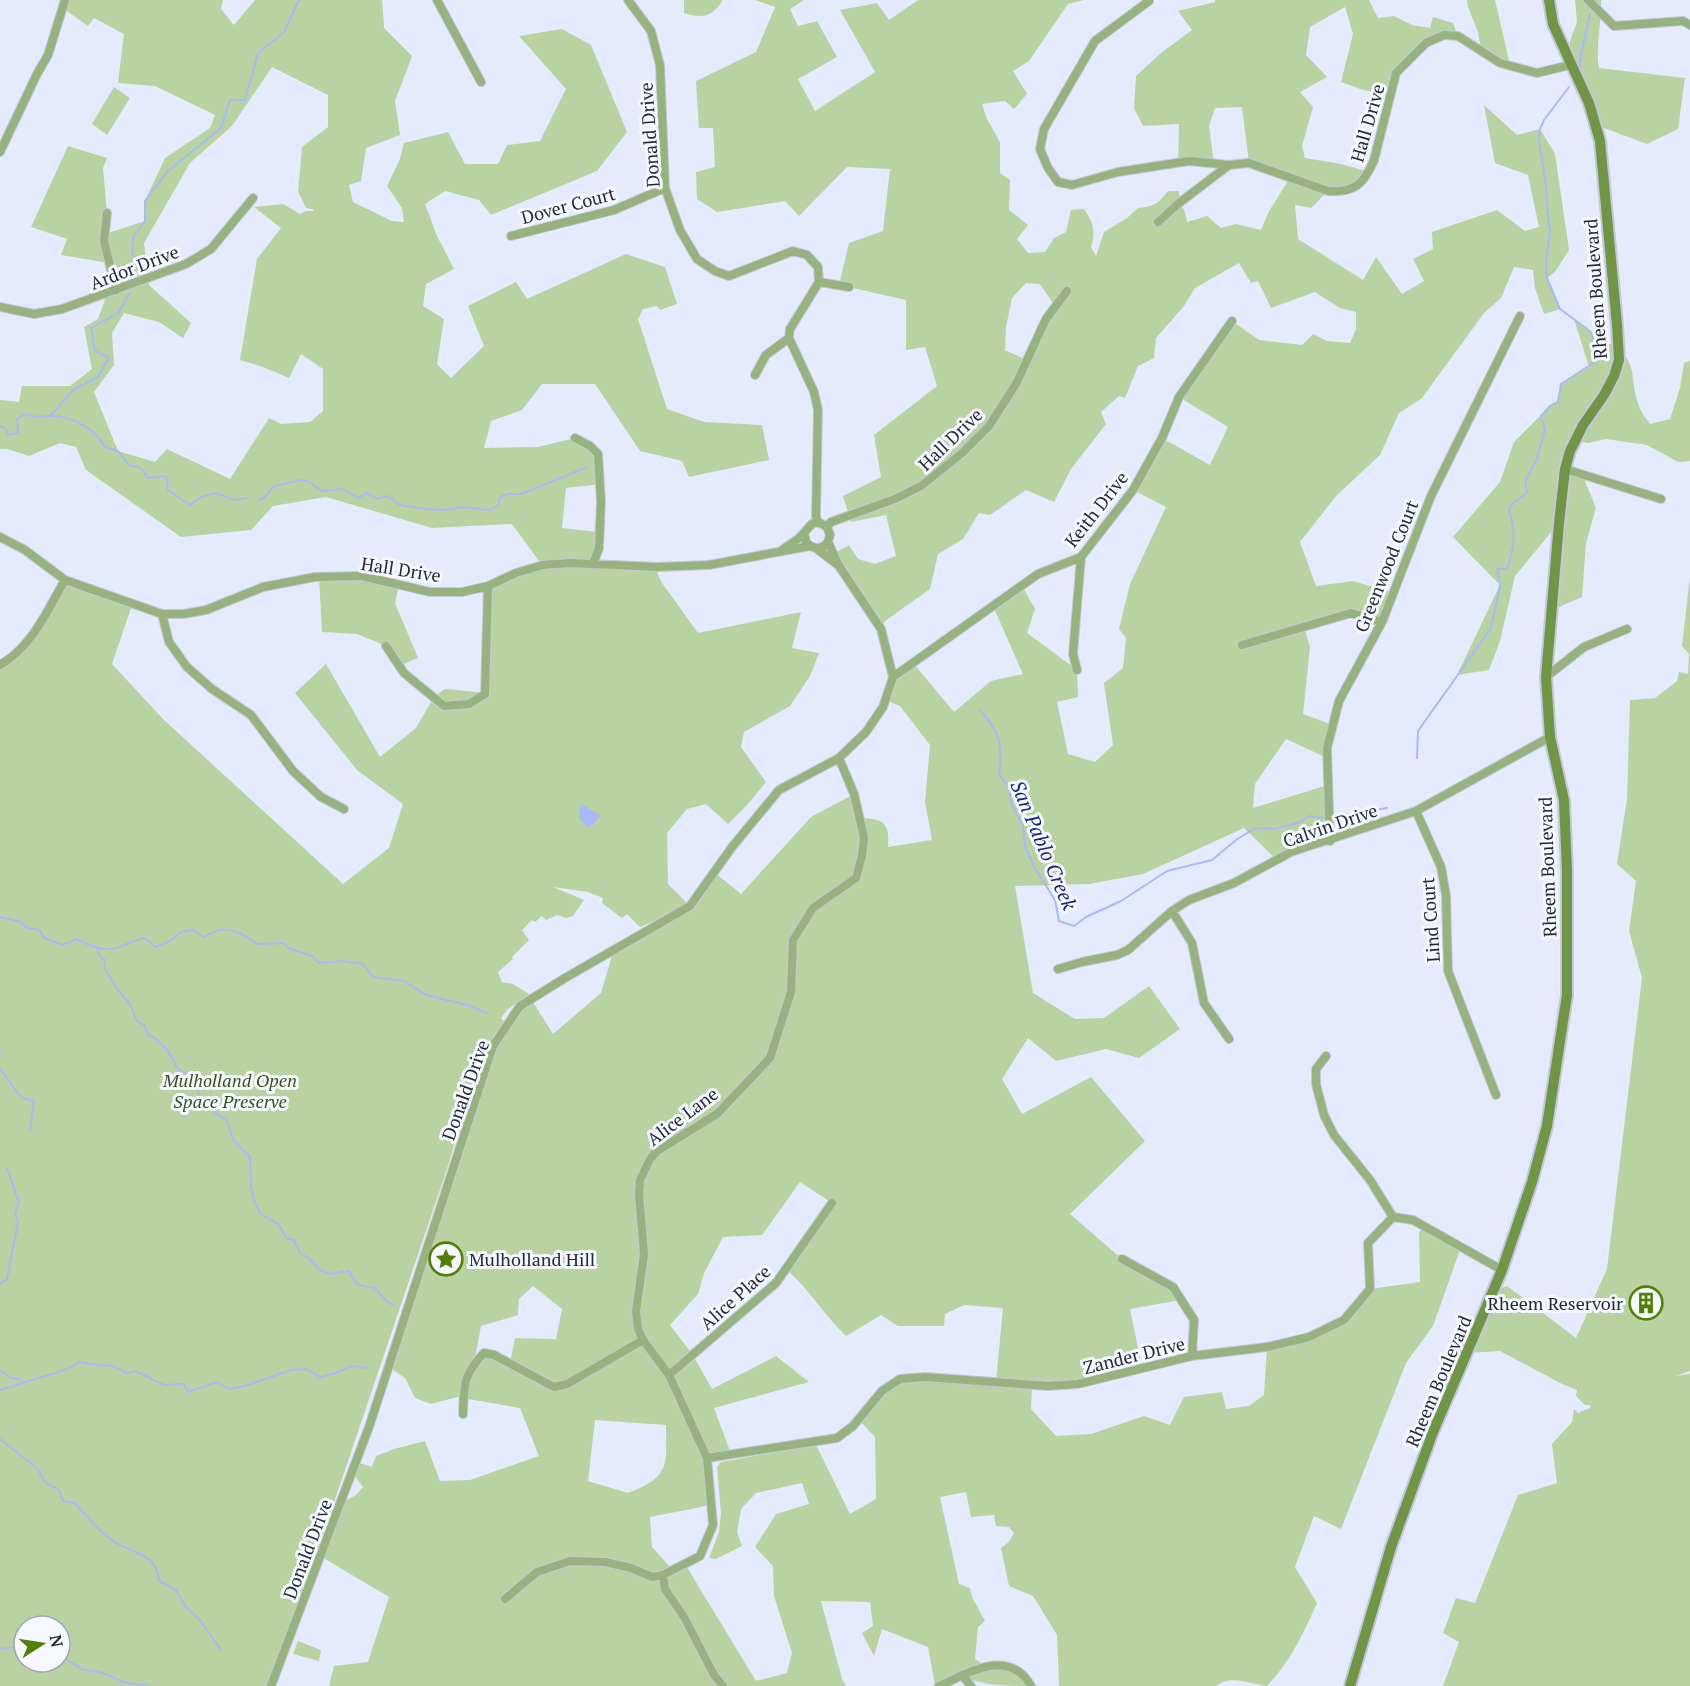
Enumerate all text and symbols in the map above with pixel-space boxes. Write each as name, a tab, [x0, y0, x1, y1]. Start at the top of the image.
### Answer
street label: Hall Drive	[1344, 81, 1390, 165]
street label: Donald Drive	[633, 82, 665, 188]
street label: Dover Court	[518, 181, 618, 229]
street label: Rheem Boulevard	[1578, 218, 1612, 360]
street label: Ardor Drive	[86, 239, 182, 295]
street label: Hall Drive	[913, 402, 987, 476]
street label: Keith Drive	[1059, 466, 1133, 552]
street label: Greenwood Court	[1349, 496, 1424, 636]
street label: Hall Drive	[359, 551, 443, 587]
water label: San Pablo Creek	[1004, 776, 1084, 914]
street label: Rheem Boulevard	[1533, 796, 1561, 938]
street label: Calvin Drive	[1279, 798, 1381, 852]
street label: Lind Court	[1415, 876, 1445, 963]
street label: Donald Drive	[436, 1036, 494, 1144]
park label: Mulholland Open Space Preserve	[162, 1068, 297, 1113]
street label: Alice Lane	[641, 1081, 723, 1151]
place icon: Mulholland Hill	[428, 1241, 464, 1277]
place label: Mulholland Hill	[469, 1247, 595, 1271]
street label: Alice Place	[695, 1259, 775, 1335]
building icon: Rheem Reservoir	[1628, 1285, 1664, 1321]
place label: Rheem Reservoir	[1488, 1291, 1623, 1315]
street label: Rheem Boulevard	[1399, 1312, 1477, 1450]
street label: Zander Drive	[1081, 1331, 1187, 1379]
street label: Donald Drive	[277, 1496, 337, 1602]
north arrow	[12, 1614, 72, 1674]
text: N	[45, 1633, 69, 1649]

